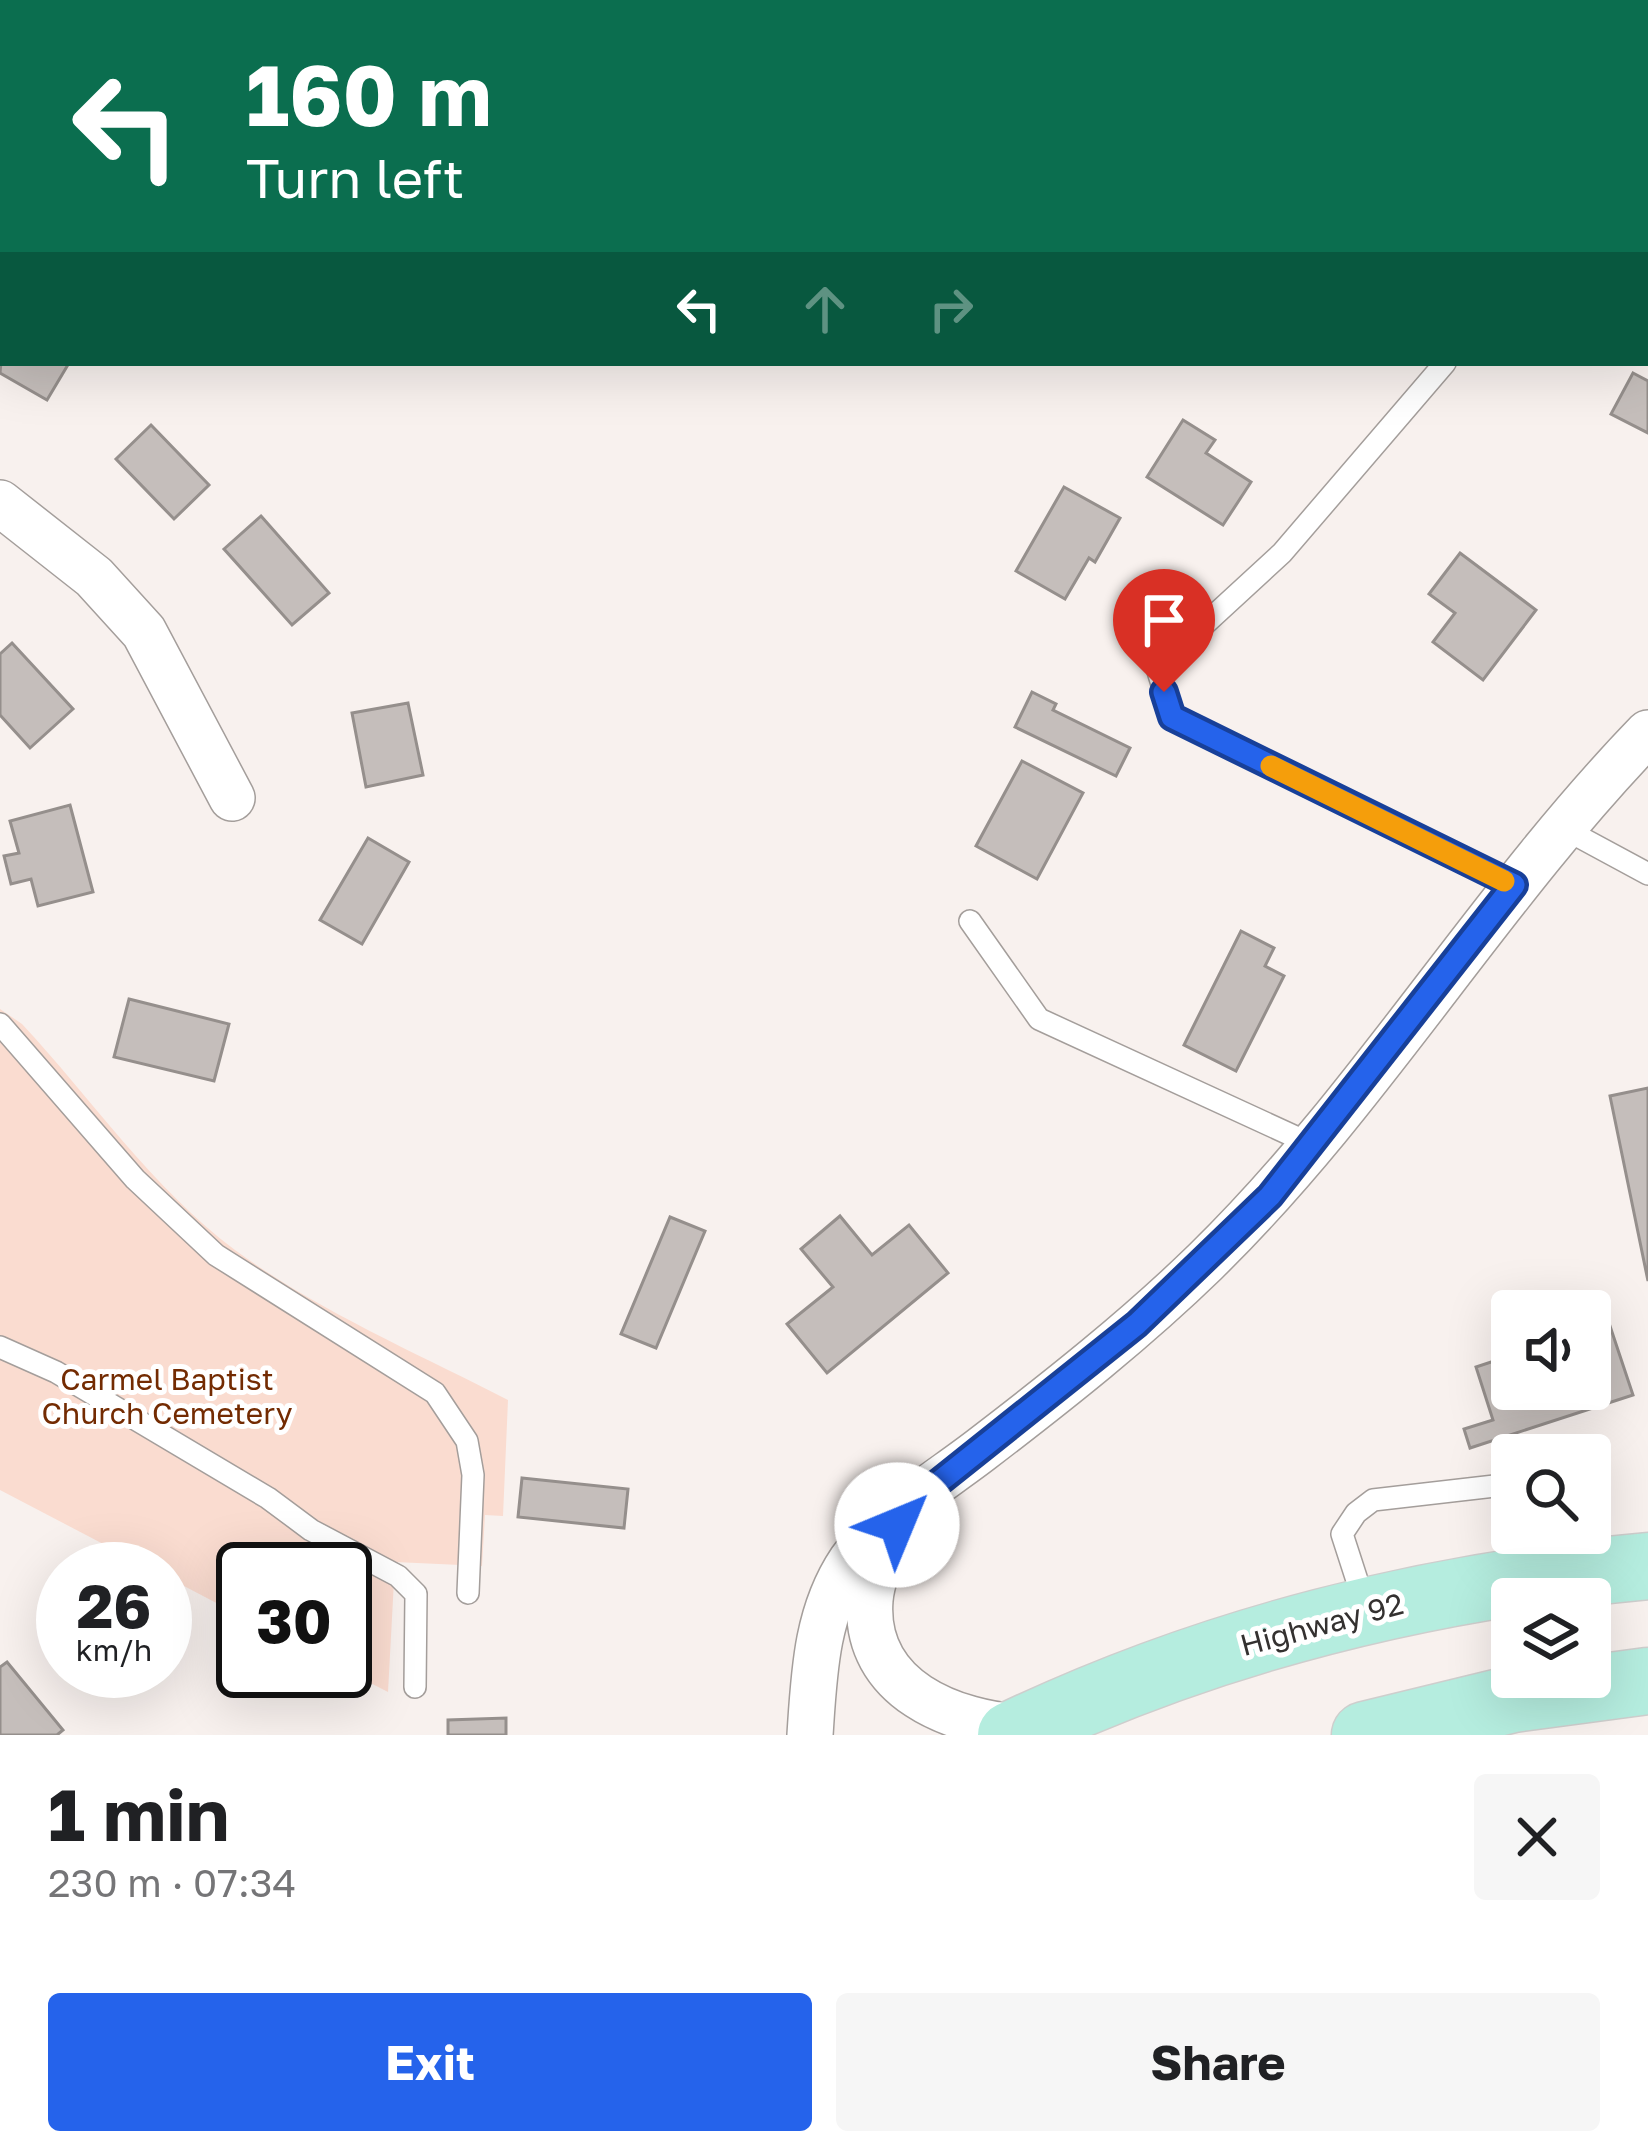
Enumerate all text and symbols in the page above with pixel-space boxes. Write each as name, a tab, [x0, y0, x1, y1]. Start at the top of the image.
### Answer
text: 160 m	[246, 44, 492, 144]
icon: left	[48, 48, 204, 204]
text: Turn left	[246, 145, 464, 210]
icon: left	[666, 276, 732, 342]
icon: ahead	[792, 276, 858, 342]
icon: right	[918, 276, 984, 342]
pin	[1113, 569, 1215, 692]
icon: arrive	[1131, 587, 1197, 653]
map controls	[1491, 1290, 1611, 1698]
button: sound	[1491, 1290, 1611, 1410]
park label: Carmel Baptist Church Cemetery	[41, 1361, 293, 1431]
button: search	[1491, 1434, 1611, 1554]
position arrow	[834, 1462, 960, 1588]
speed limit sign: 30	[216, 1542, 372, 1698]
text: 26	[77, 1569, 151, 1641]
button: layers	[1491, 1578, 1611, 1698]
street label: Highway 92	[1236, 1585, 1407, 1663]
text: km/h	[76, 1632, 152, 1668]
text: 1 min	[48, 1770, 229, 1857]
button: close	[1474, 1774, 1600, 1900]
text: 230 m · 07:34	[48, 1859, 296, 1906]
button: Exit	[48, 1993, 812, 2131]
button: Share	[836, 1993, 1600, 2131]

